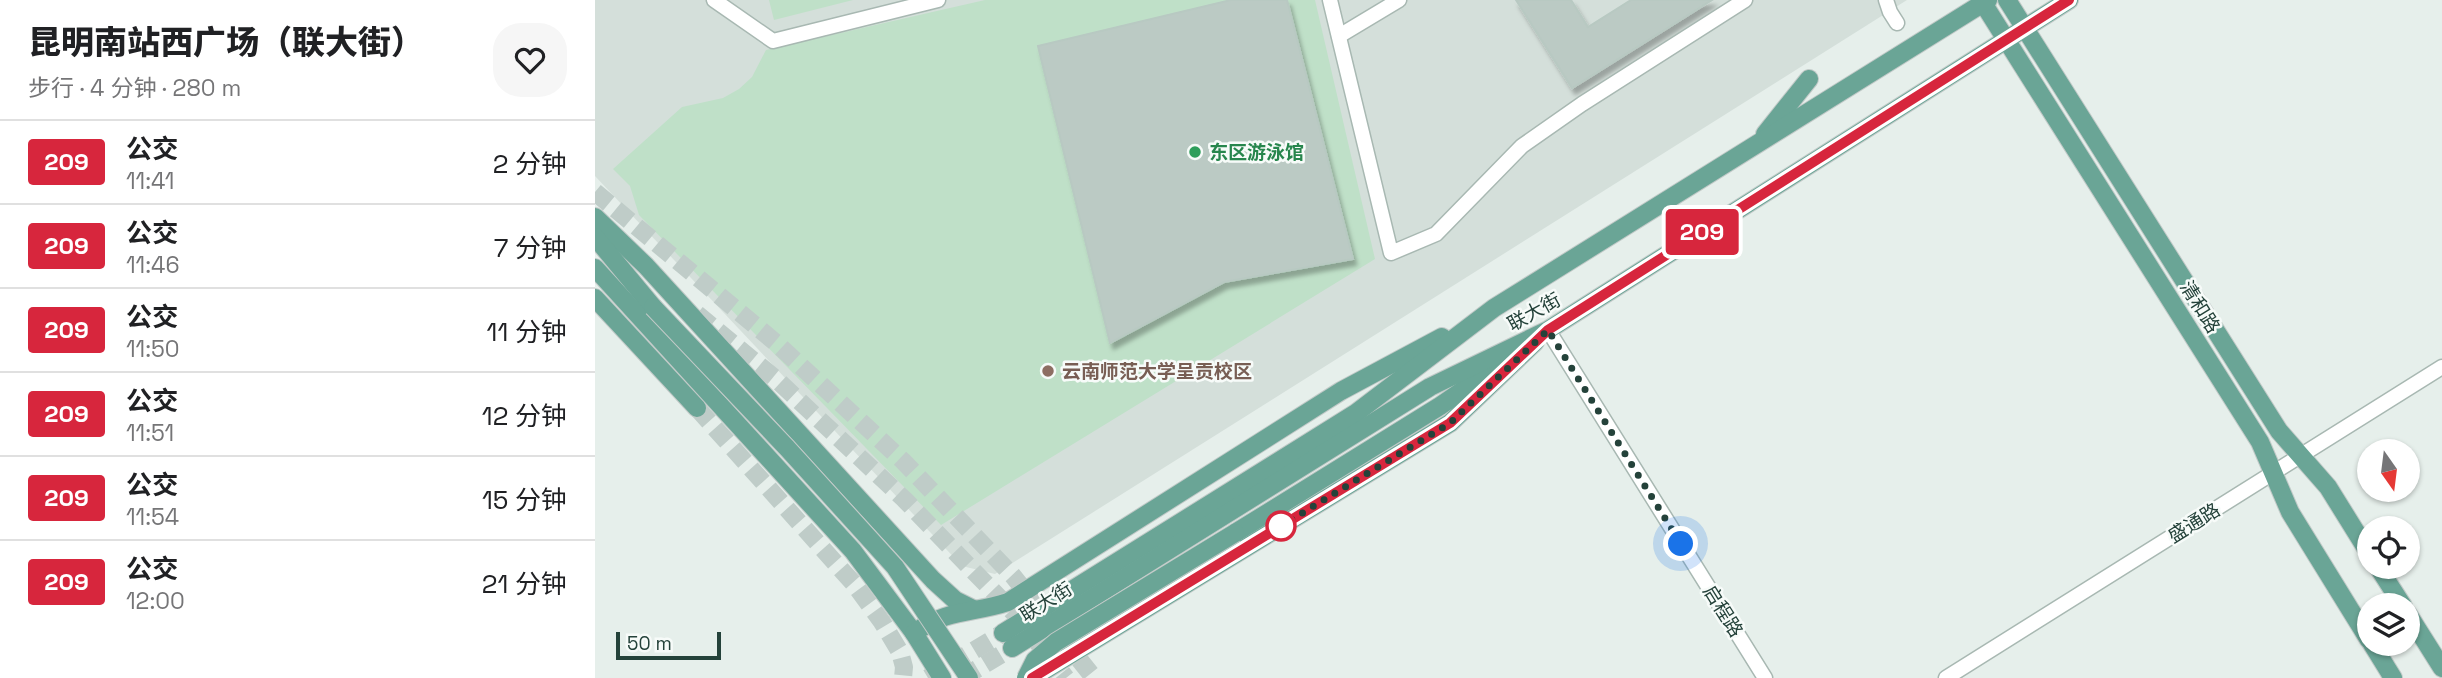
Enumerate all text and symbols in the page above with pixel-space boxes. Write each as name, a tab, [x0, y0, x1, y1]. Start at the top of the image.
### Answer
text: 昆明南站西广场（联大街）	[28, 22, 424, 64]
button: heart	[493, 23, 567, 97]
text: 步行 · 4 分钟 · 280 m	[28, 73, 241, 103]
text: 公交	[126, 132, 178, 166]
place label: 东区游泳馆	[1209, 140, 1304, 165]
marker: 东区游泳馆	[1187, 144, 1203, 160]
text: 209	[44, 146, 89, 177]
text: 2 分钟	[493, 147, 567, 181]
text: 11:41	[126, 166, 174, 196]
line badge: 209	[1662, 209, 1742, 255]
text: 公交	[126, 216, 178, 250]
text: 209	[1680, 216, 1724, 247]
text: 209	[44, 230, 89, 261]
text: 7 分钟	[494, 231, 567, 265]
text: 11:46	[126, 250, 180, 280]
street label: 清和路	[2174, 276, 2226, 338]
street label: 联大街	[1503, 287, 1565, 337]
text: 公交	[126, 300, 178, 334]
text: 209	[44, 314, 89, 345]
text: 11 分钟	[487, 315, 567, 349]
text: 11:50	[126, 334, 180, 364]
place label: 云南师范大学呈贡校区	[1062, 359, 1252, 384]
marker: 云南师范大学呈贡校区	[1040, 363, 1056, 379]
text: 公交	[126, 384, 178, 418]
text: 209	[44, 398, 89, 429]
text: 12 分钟	[482, 399, 567, 433]
text: 11:51	[126, 418, 174, 448]
north arrow	[2357, 439, 2420, 502]
map controls	[2357, 439, 2420, 656]
text: 公交	[126, 468, 178, 502]
text: 209	[44, 482, 89, 513]
text: 15 分钟	[482, 483, 567, 517]
street label: 盛通路	[2163, 497, 2225, 549]
text: 11:54	[126, 502, 179, 532]
unlabelled marker	[1266, 511, 1296, 541]
button: locate	[2357, 516, 2420, 579]
your location	[1663, 526, 1698, 561]
text: 公交	[126, 552, 178, 586]
text: 209	[44, 566, 89, 597]
text: 21 分钟	[482, 567, 567, 601]
street label: 联大街	[1015, 576, 1077, 628]
street label: 启程路	[1697, 580, 1749, 642]
text: 12:00	[126, 586, 185, 616]
button: layers	[2357, 593, 2420, 656]
scale bar	[616, 629, 721, 661]
text: 50 m	[627, 631, 672, 656]

